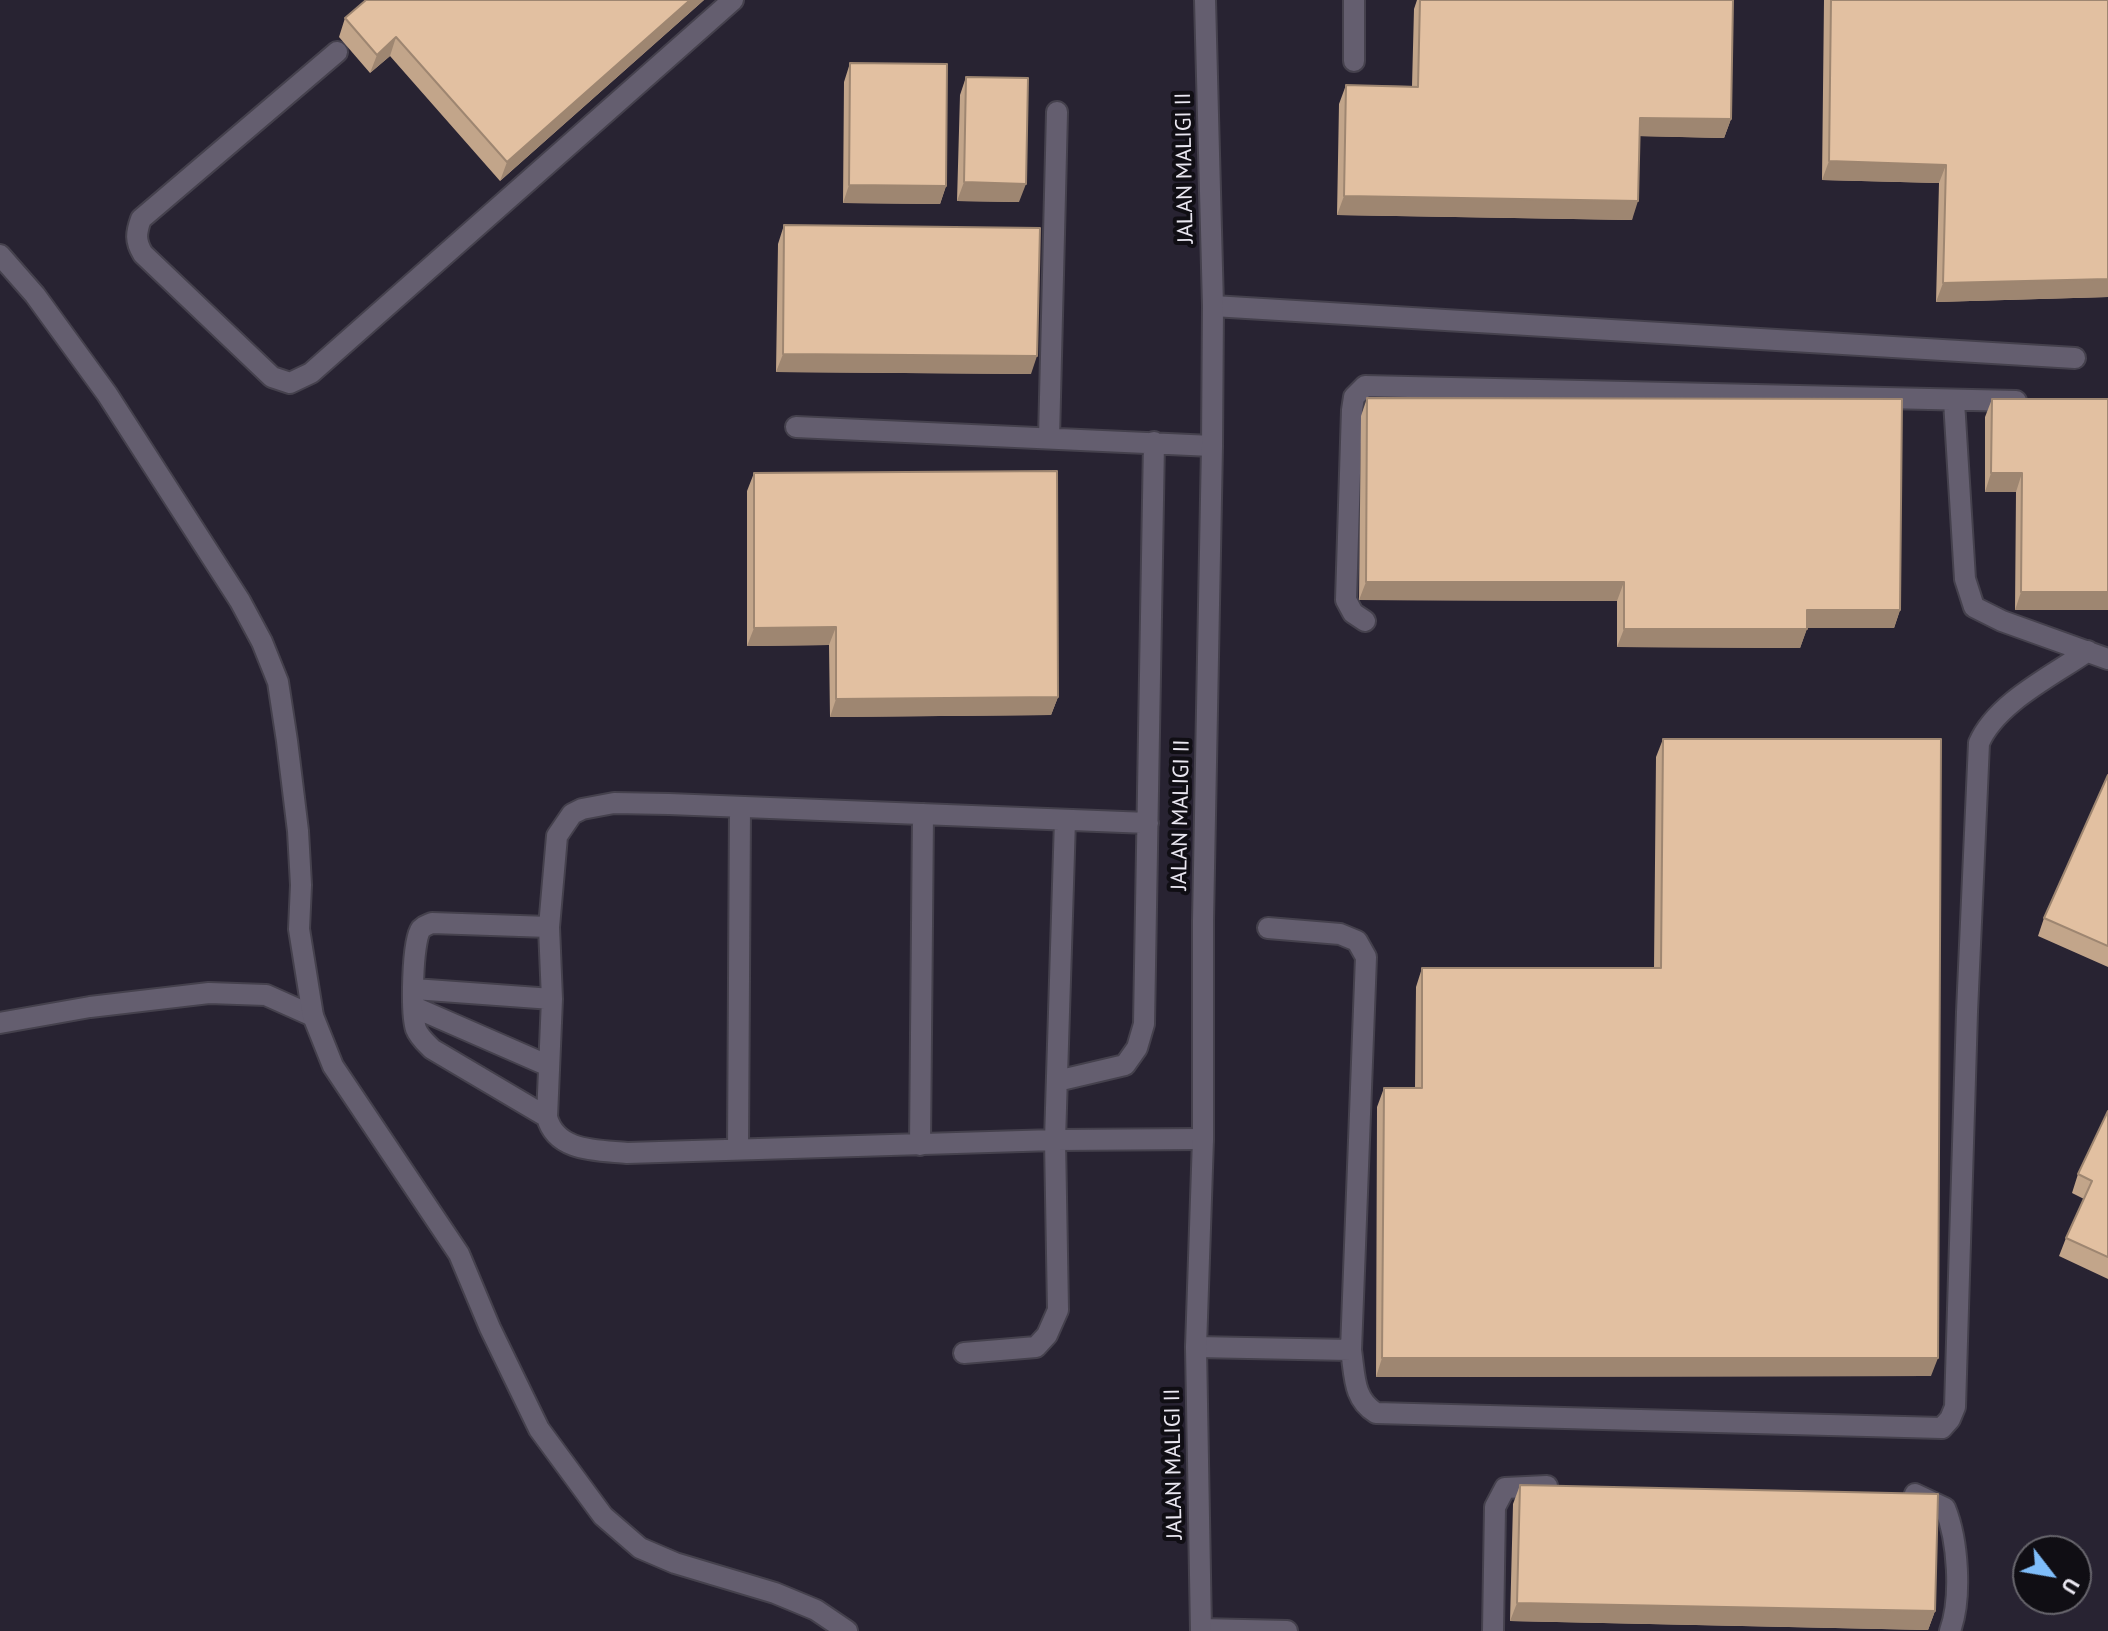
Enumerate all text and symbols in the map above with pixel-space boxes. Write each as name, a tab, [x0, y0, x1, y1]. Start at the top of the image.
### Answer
street label: JALAN MALIGI II	[1170, 92, 1200, 244]
street label: JALAN MALIGI II	[1166, 739, 1196, 891]
street label: JALAN MALIGI II	[1159, 1388, 1189, 1540]
north arrow	[2012, 1535, 2092, 1615]
text: U	[2055, 1573, 2086, 1599]

